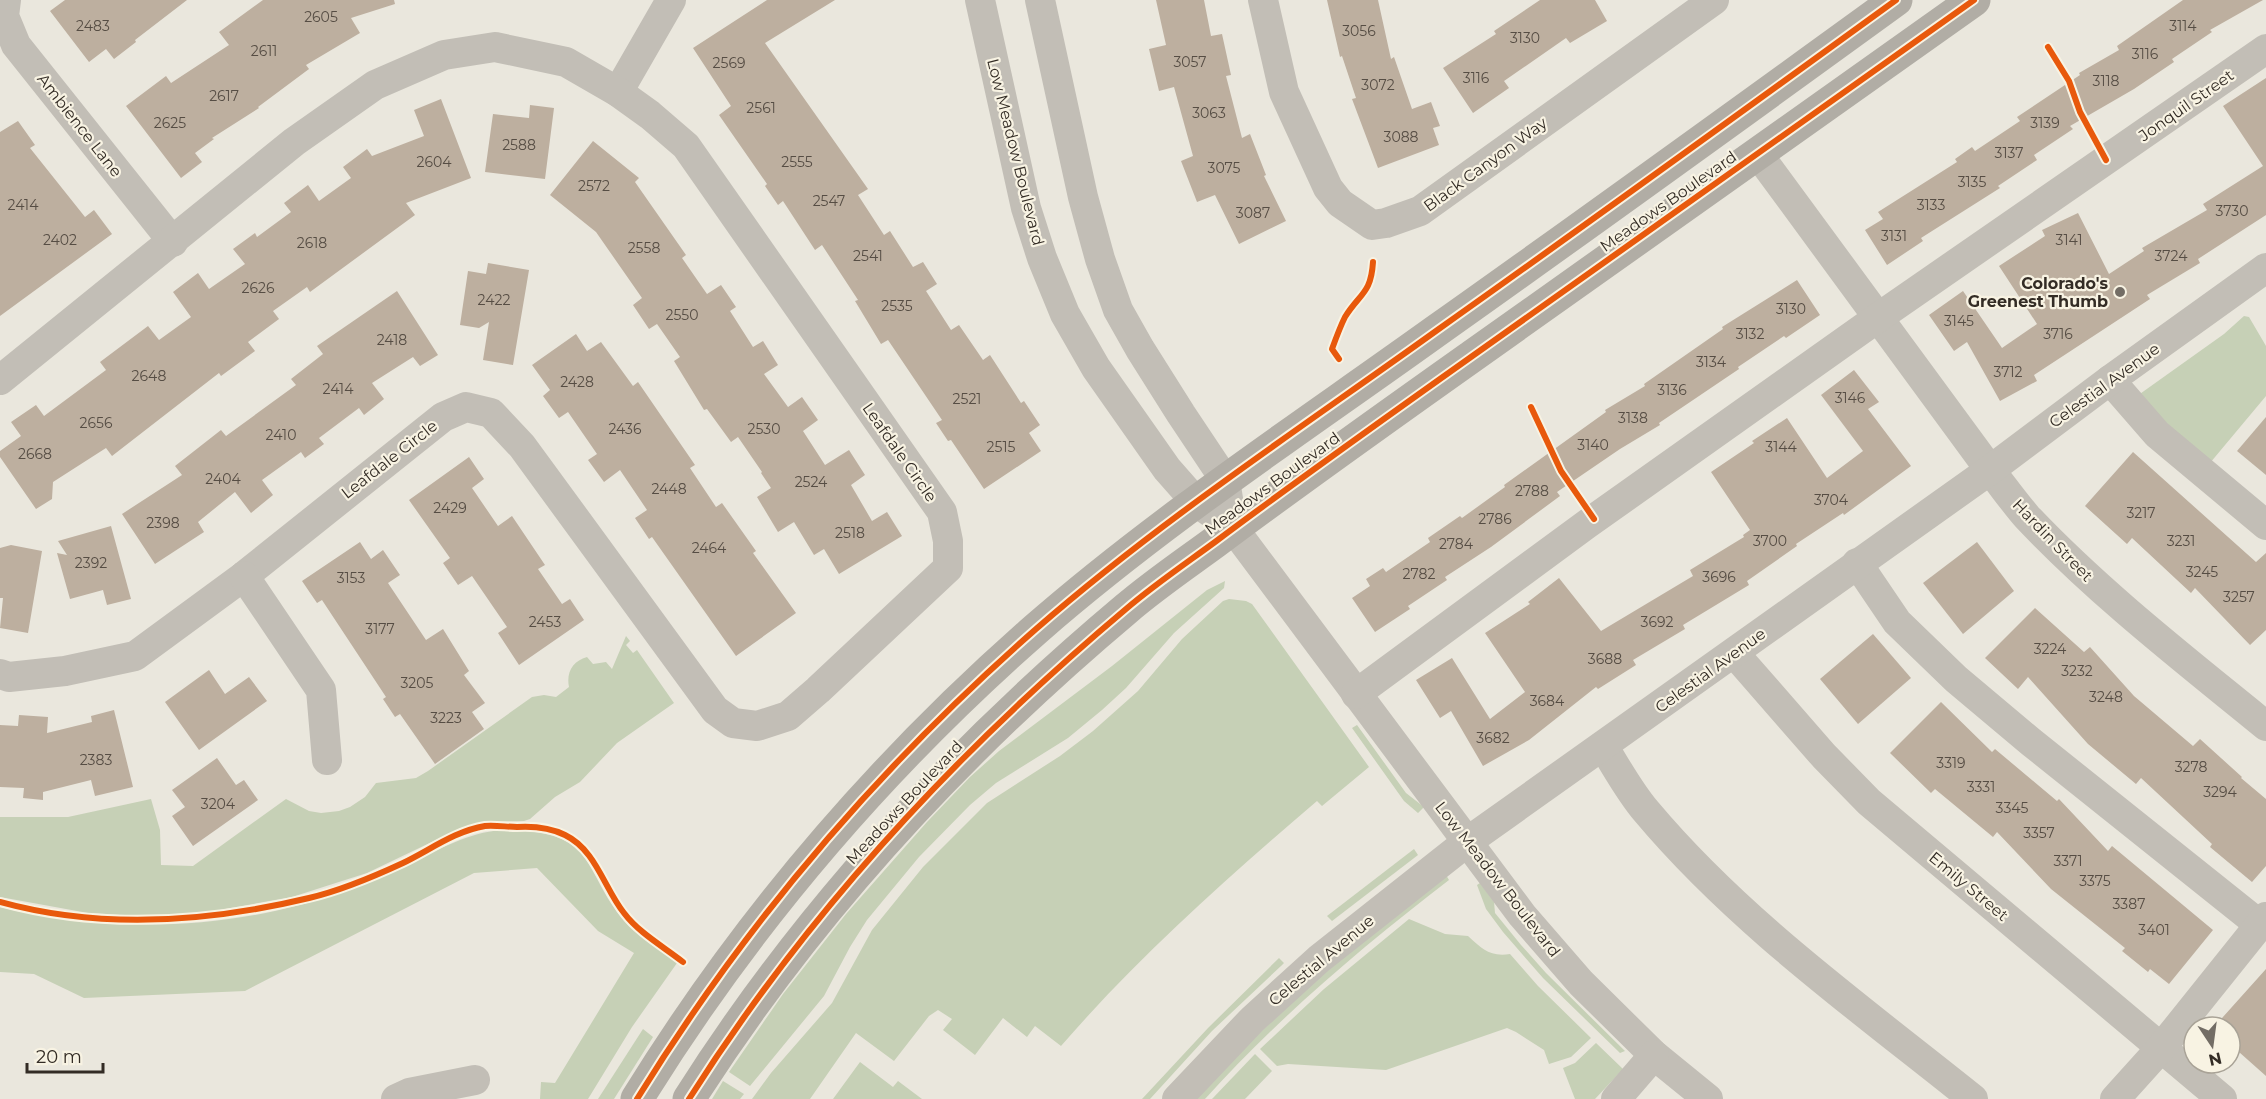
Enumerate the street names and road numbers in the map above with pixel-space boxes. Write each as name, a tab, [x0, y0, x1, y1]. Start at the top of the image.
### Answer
street label: Low Meadow Boulevard	[983, 57, 1048, 248]
street label: Jonquil Street	[2134, 65, 2238, 146]
street label: Ambience Lane	[33, 70, 126, 181]
street label: Black Canyon Way	[1420, 113, 1551, 216]
street label: Meadows Boulevard	[1596, 147, 1740, 256]
street label: Celestial Avenue	[2045, 339, 2163, 432]
street label: Leafdale Circle	[858, 399, 941, 505]
street label: Leafdale Circle	[338, 416, 441, 503]
street label: Meadows Boulevard	[1201, 428, 1344, 539]
street label: Hardin Street	[2009, 495, 2097, 586]
street label: Celestial Avenue	[1651, 624, 1769, 717]
street label: Meadows Boulevard	[842, 737, 967, 868]
street label: Low Meadow Boulevard	[1431, 798, 1564, 961]
street label: Emily Street	[1925, 848, 2012, 925]
street label: Celestial Avenue	[1265, 911, 1378, 1010]

